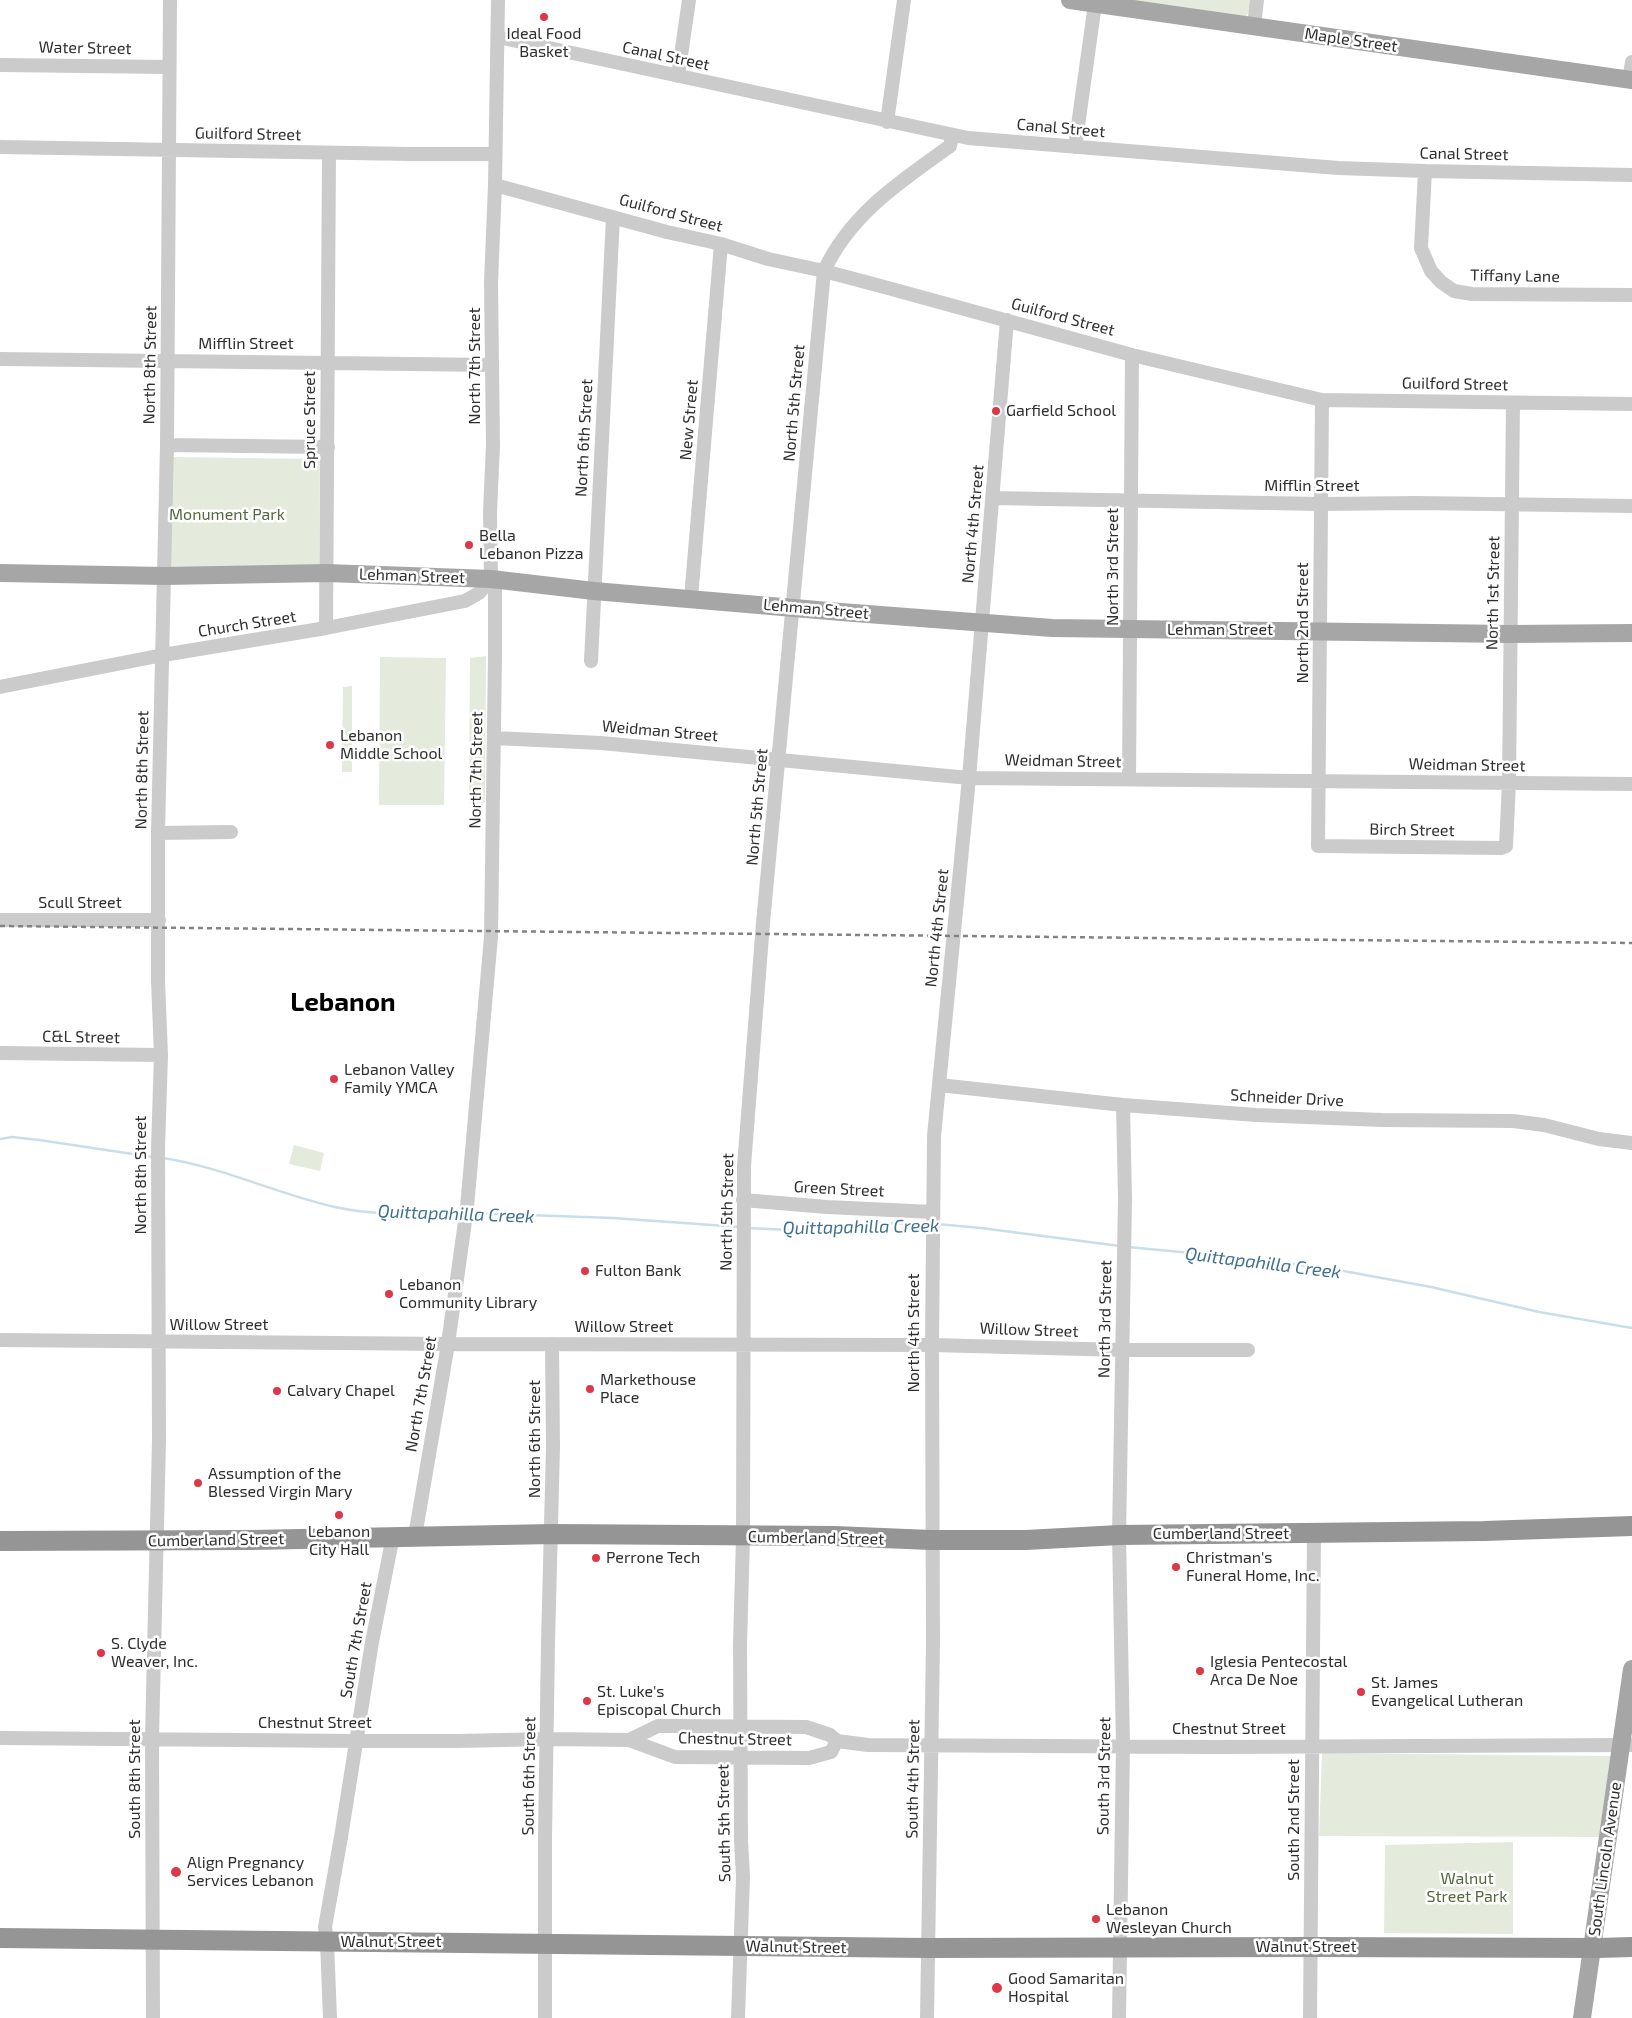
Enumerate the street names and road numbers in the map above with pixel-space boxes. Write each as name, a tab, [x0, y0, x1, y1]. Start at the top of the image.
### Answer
street label: Maple Street	[1303, 24, 1399, 56]
street label: Canal Street	[621, 37, 711, 75]
street label: Water Street	[38, 38, 132, 58]
street label: Canal Street	[1016, 115, 1106, 141]
street label: Guilford Street	[195, 123, 301, 145]
street label: Canal Street	[1419, 144, 1509, 164]
street label: Guilford Street	[617, 190, 725, 236]
street label: Tiffany Lane	[1470, 266, 1560, 286]
street label: Guilford Street	[1009, 294, 1117, 340]
street label: North 8th Street	[139, 305, 161, 425]
street label: North 7th Street	[465, 307, 485, 425]
street label: Mifflin Street	[198, 334, 294, 354]
street label: North 5th Street	[779, 344, 809, 462]
street label: Spruce Street	[300, 371, 320, 469]
street label: Guilford Street	[1402, 373, 1508, 395]
street label: North 6th Street	[571, 378, 597, 498]
street label: New Street	[676, 379, 702, 461]
street label: North 4th Street	[958, 464, 988, 584]
street label: Mifflin Street	[1264, 476, 1360, 496]
street label: North 3rd Street	[1103, 508, 1123, 626]
street label: North 1st Street	[1482, 536, 1504, 650]
street label: North 2nd Street	[1293, 562, 1313, 684]
street label: Lehman Street	[359, 565, 465, 587]
street label: Lehman Street	[762, 595, 870, 623]
street label: Church Street	[197, 607, 297, 641]
street label: Lehman Street	[1167, 620, 1273, 640]
street label: North 8th Street	[131, 710, 153, 830]
street label: North 7th Street	[465, 711, 487, 829]
street label: Weidman Street	[601, 716, 719, 746]
street label: North 5th Street	[742, 748, 772, 866]
street label: Weidman Street	[1004, 750, 1122, 772]
street label: Weidman Street	[1408, 754, 1526, 776]
street label: Birch Street	[1369, 820, 1455, 840]
street label: North 4th Street	[921, 868, 953, 988]
street label: Scull Street	[38, 893, 122, 913]
street label: C&L Street	[42, 1027, 120, 1047]
street label: Schneider Drive	[1230, 1085, 1344, 1111]
street label: North 8th Street	[131, 1116, 151, 1234]
street label: North 5th Street	[716, 1153, 738, 1271]
street label: Green Street	[793, 1177, 885, 1201]
street label: North 3rd Street	[1094, 1260, 1116, 1378]
street label: North 4th Street	[904, 1273, 924, 1393]
street label: Willow Street	[170, 1315, 268, 1335]
street label: Willow Street	[575, 1317, 673, 1337]
street label: Willow Street	[979, 1319, 1079, 1341]
street label: North 7th Street	[401, 1335, 441, 1453]
street label: North 6th Street	[525, 1380, 545, 1498]
street label: Cumberland Street	[1153, 1524, 1289, 1544]
street label: Cumberland Street	[748, 1527, 884, 1549]
street label: Cumberland Street	[148, 1529, 284, 1551]
street label: South 7th Street	[336, 1580, 376, 1700]
street label: Chestnut Street	[258, 1713, 372, 1733]
street label: South 6th Street	[518, 1716, 540, 1836]
street label: South 3rd Street	[1093, 1717, 1115, 1835]
street label: South 8th Street	[125, 1719, 145, 1839]
street label: South 4th Street	[902, 1719, 924, 1839]
street label: Chestnut Street	[1172, 1719, 1286, 1739]
street label: Chestnut Street	[678, 1728, 792, 1750]
street label: South 2nd Street	[1284, 1759, 1304, 1881]
street label: South 5th Street	[713, 1764, 735, 1882]
street label: South Lincoln Avenue	[1585, 1781, 1625, 1937]
street label: Walnut Street	[340, 1932, 442, 1952]
street label: Walnut Street	[745, 1937, 847, 1957]
street label: Walnut Street	[1255, 1937, 1357, 1957]

